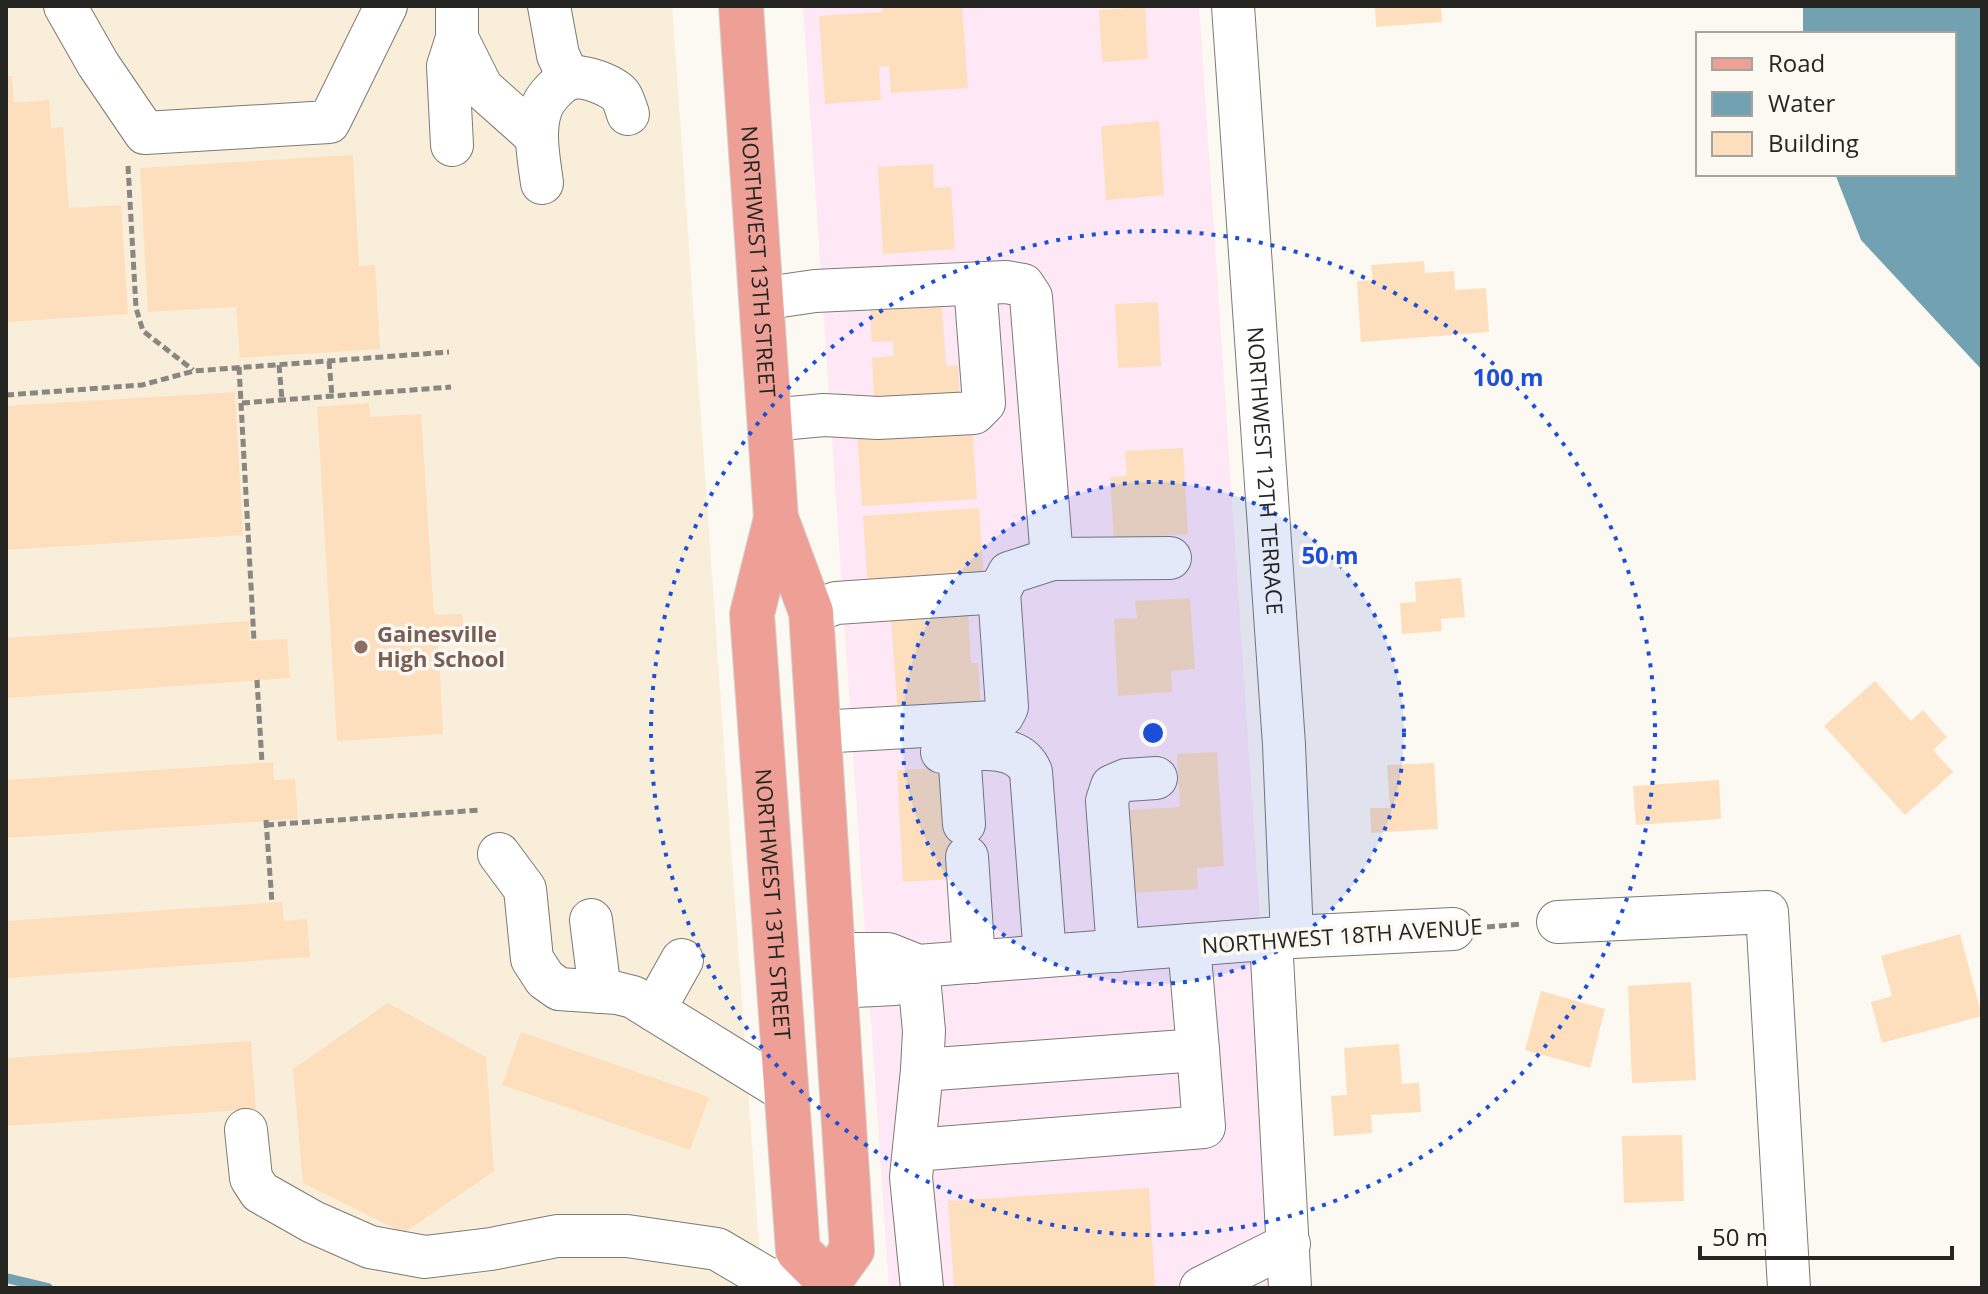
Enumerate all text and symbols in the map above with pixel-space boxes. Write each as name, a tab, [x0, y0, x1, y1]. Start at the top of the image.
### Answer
legend	[1696, 32, 1956, 176]
text: Road	[1768, 46, 1825, 79]
text: Water	[1768, 86, 1836, 119]
street label: NORTHWEST 13TH STREET	[735, 125, 784, 398]
text: Building	[1768, 126, 1859, 159]
street label: NORTHWEST 12TH TERRACE	[1241, 326, 1291, 616]
text: 100 m	[1473, 360, 1543, 393]
text: 50 m	[1301, 538, 1359, 571]
place label: Gainesville High School	[377, 618, 505, 673]
marker: Gainesville High School	[352, 638, 370, 656]
centre of rings	[1139, 719, 1167, 747]
street label: NORTHWEST 13TH STREET	[749, 768, 799, 1041]
street label: NORTHWEST 18TH AVENUE	[1201, 910, 1483, 960]
scale bar	[1700, 1210, 1952, 1260]
text: 50 m	[1712, 1220, 1768, 1253]

